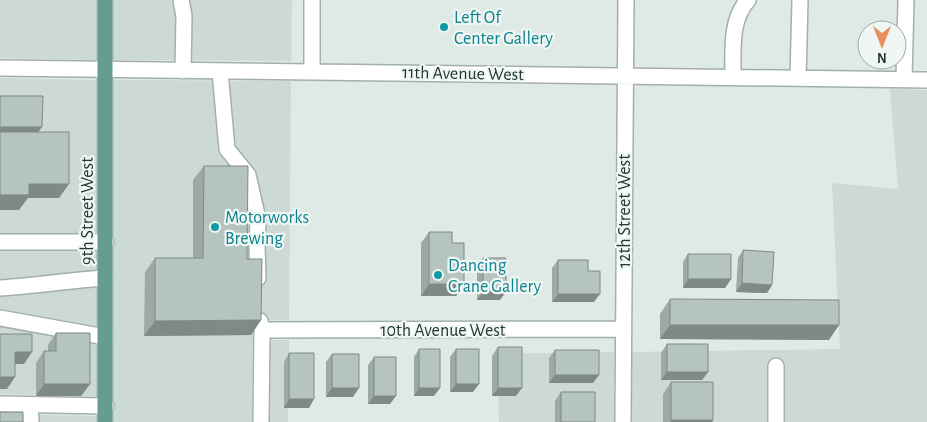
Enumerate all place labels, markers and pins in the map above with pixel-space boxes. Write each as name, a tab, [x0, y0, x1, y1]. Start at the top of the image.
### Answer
place label: Left Of Center Gallery	[454, 9, 553, 48]
marker: Left Of Center Gallery	[438, 21, 450, 33]
place label: Motorworks Brewing	[225, 209, 309, 248]
marker: Motorworks Brewing	[209, 221, 221, 233]
place label: Dancing Crane Gallery	[448, 257, 541, 296]
marker: Dancing Crane Gallery	[432, 269, 444, 281]

